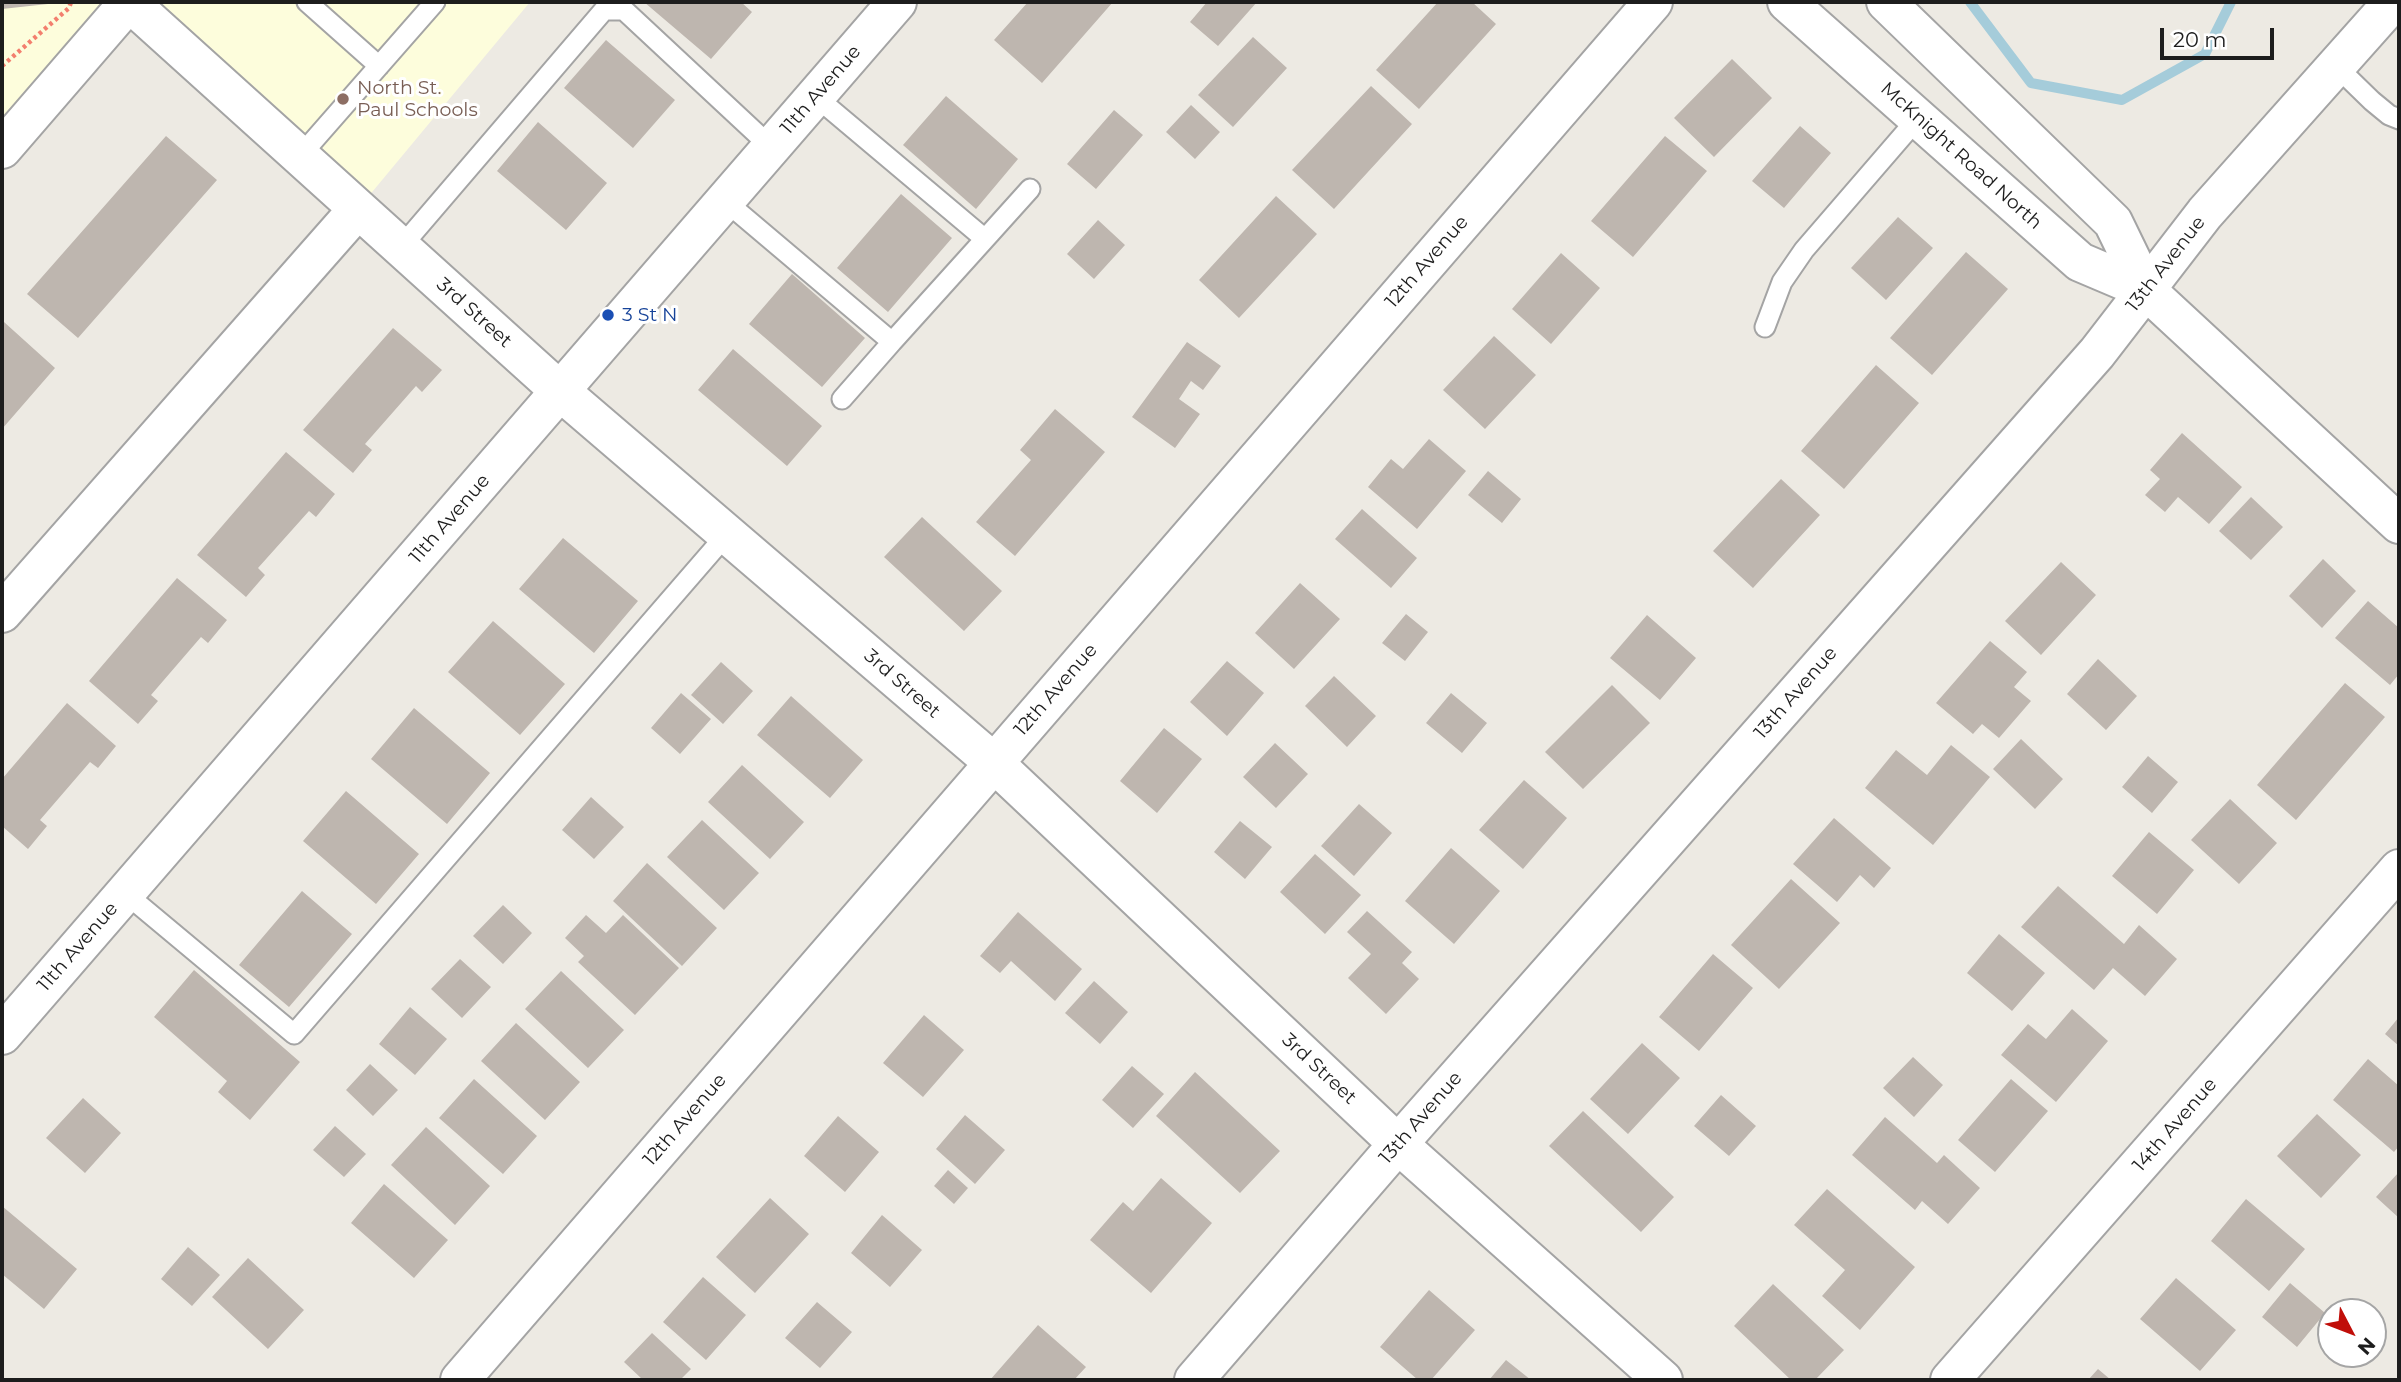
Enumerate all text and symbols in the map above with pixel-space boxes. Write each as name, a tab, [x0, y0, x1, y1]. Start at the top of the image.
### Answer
scale bar	[2163, 14, 2277, 58]
text: 20 m	[2173, 27, 2227, 52]
street label: 11th Avenue	[776, 41, 866, 139]
place label: North St. Paul Schools	[357, 77, 478, 121]
street label: McKnight Road North	[1876, 78, 2046, 234]
marker: North St. Paul Schools	[335, 91, 351, 107]
street label: 12th Avenue	[1381, 211, 1473, 313]
street label: 13th Avenue	[2122, 212, 2210, 316]
street label: 3rd Street	[432, 273, 516, 353]
place label: 3 St N	[622, 304, 678, 326]
marker: 3 St N	[600, 307, 616, 323]
street label: 11th Avenue	[405, 470, 495, 568]
street label: 12th Avenue	[1010, 639, 1102, 741]
street label: 13th Avenue	[1750, 642, 1842, 744]
street label: 3rd Street	[859, 645, 945, 723]
street label: 11th Avenue	[33, 898, 123, 996]
street label: 3rd Street	[1277, 1029, 1361, 1109]
street label: 13th Avenue	[1375, 1067, 1467, 1169]
street label: 12th Avenue	[639, 1069, 731, 1171]
street label: 14th Avenue	[2128, 1073, 2222, 1177]
north arrow	[2317, 1298, 2387, 1368]
text: N	[2353, 1333, 2380, 1359]

